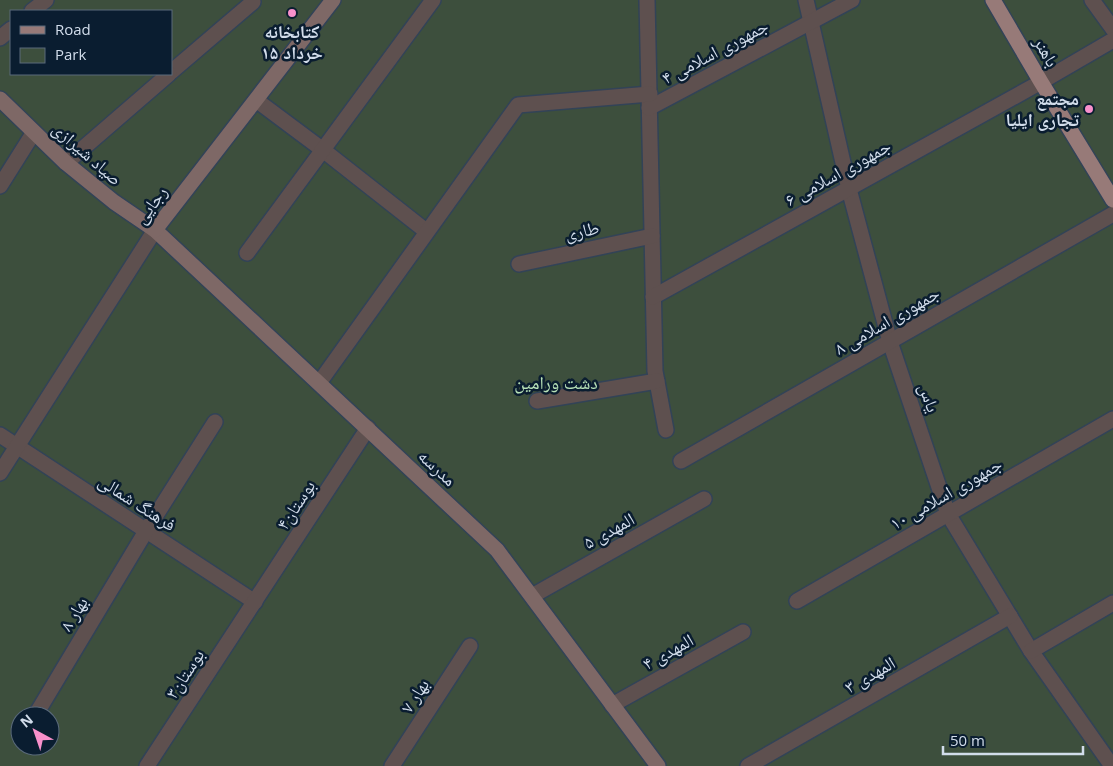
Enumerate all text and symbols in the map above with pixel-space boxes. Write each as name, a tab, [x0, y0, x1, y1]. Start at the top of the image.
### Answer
marker: کتابخانه ۱۵ خرداد	[286, 7, 298, 19]
legend	[10, 10, 172, 75]
street label: جمهوری اسلامی ۴	[657, 13, 772, 89]
text: Road	[55, 19, 91, 39]
place label: کتابخانه ۱۵ خرداد	[261, 19, 323, 64]
street label: باهنر	[1028, 31, 1065, 71]
text: Park	[55, 44, 86, 64]
place label: مجتمع تجاری ایلیا	[1006, 86, 1079, 131]
marker: مجتمع تجاری ایلیا	[1083, 103, 1095, 115]
street label: صیاد شیرازی	[48, 116, 128, 190]
street label: جمهوری اسلامی ۶	[780, 133, 895, 211]
street label: رجایی	[128, 181, 172, 228]
street label: طاری	[562, 215, 601, 245]
street label: جمهوری اسلامی ۸	[830, 280, 943, 360]
park label: دشت ورامین	[514, 370, 598, 394]
street label: یاس	[914, 380, 946, 415]
street label: مدرسه	[414, 444, 462, 491]
street label: جمهوری اسلامی ۱۰	[885, 451, 1006, 535]
street label: فرهنگ شمالی	[94, 468, 181, 536]
street label: بوستان۴	[270, 475, 320, 534]
street label: المهدی ۵	[579, 506, 638, 554]
street label: بهار ۸	[54, 592, 93, 635]
street label: المهدی ۴	[638, 627, 697, 675]
street label: بوستان۳	[159, 644, 209, 703]
street label: المهدی ۳	[840, 650, 899, 698]
street label: بهار ۷	[394, 674, 434, 717]
north arrow	[10, 706, 60, 756]
text: N	[16, 710, 37, 732]
scale bar	[943, 724, 1083, 756]
text: 50 m	[950, 730, 985, 750]

